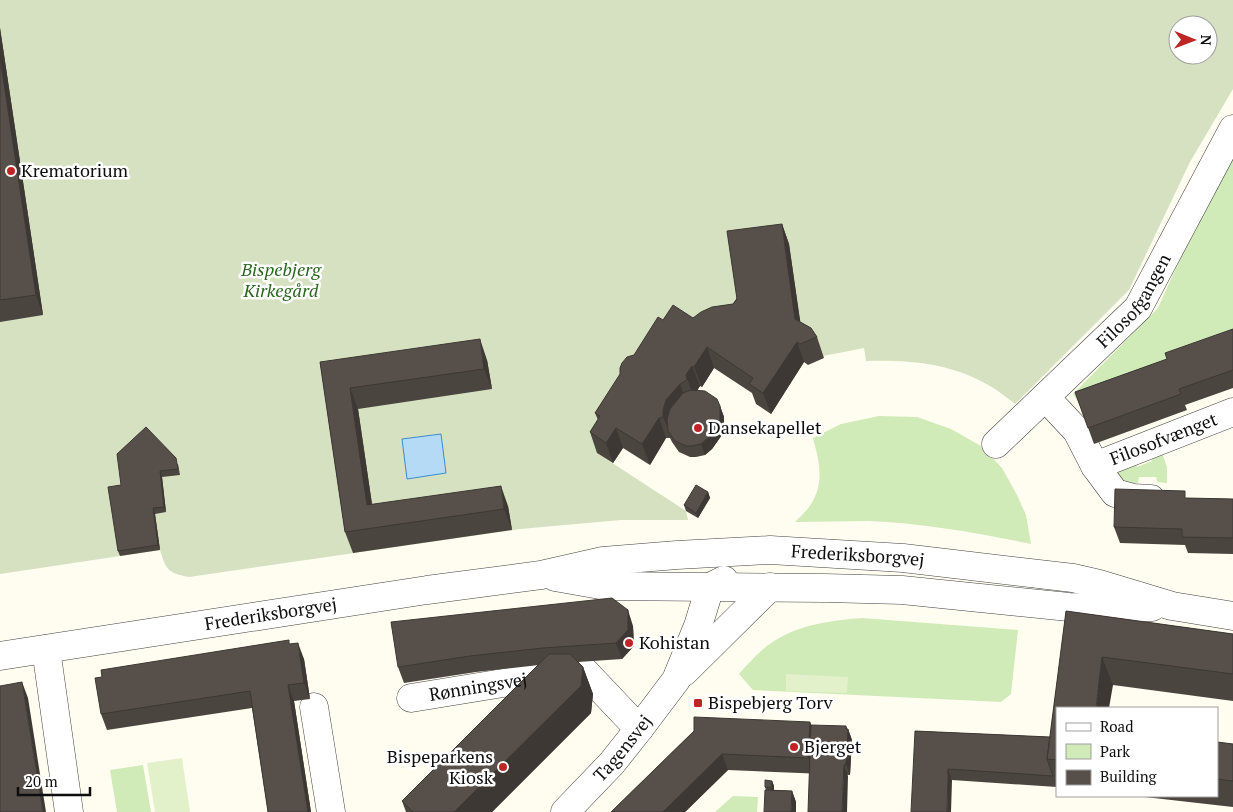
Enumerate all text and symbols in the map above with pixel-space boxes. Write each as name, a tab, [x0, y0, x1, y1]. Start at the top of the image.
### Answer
north arrow	[1168, 15, 1218, 65]
text: N	[1197, 35, 1216, 46]
place label: Krematorium	[21, 158, 129, 182]
marker: Krematorium	[5, 165, 17, 177]
street label: Filosofgangen	[1091, 249, 1176, 353]
park label: Bispebjerg Kirkegård	[240, 257, 322, 302]
street label: Filosofvænget	[1106, 406, 1221, 470]
place label: Dansekapellet	[708, 415, 822, 439]
marker: Dansekapellet	[692, 422, 704, 434]
street label: Frederiksborgvej	[791, 538, 926, 571]
street label: Frederiksborgvej	[203, 591, 338, 635]
place label: Kohistan	[639, 630, 710, 654]
marker: Kohistan	[623, 637, 635, 649]
street label: Rønningsvej	[427, 666, 529, 706]
place label: Bispebjerg Torv	[708, 690, 834, 714]
marker: Bispebjerg Torv	[692, 697, 704, 709]
legend	[1056, 707, 1218, 797]
street label: Tagensvej	[588, 710, 657, 786]
text: Road	[1100, 716, 1133, 736]
place label: Bjerget	[804, 734, 862, 758]
marker: Bjerget	[788, 741, 800, 753]
text: Park	[1100, 741, 1130, 761]
place label: Bispeparkens Kiosk	[387, 744, 494, 789]
marker: Bispeparkens Kiosk	[497, 761, 509, 773]
scale bar	[18, 764, 90, 796]
text: Building	[1100, 766, 1158, 786]
text: 20 m	[25, 771, 58, 791]

